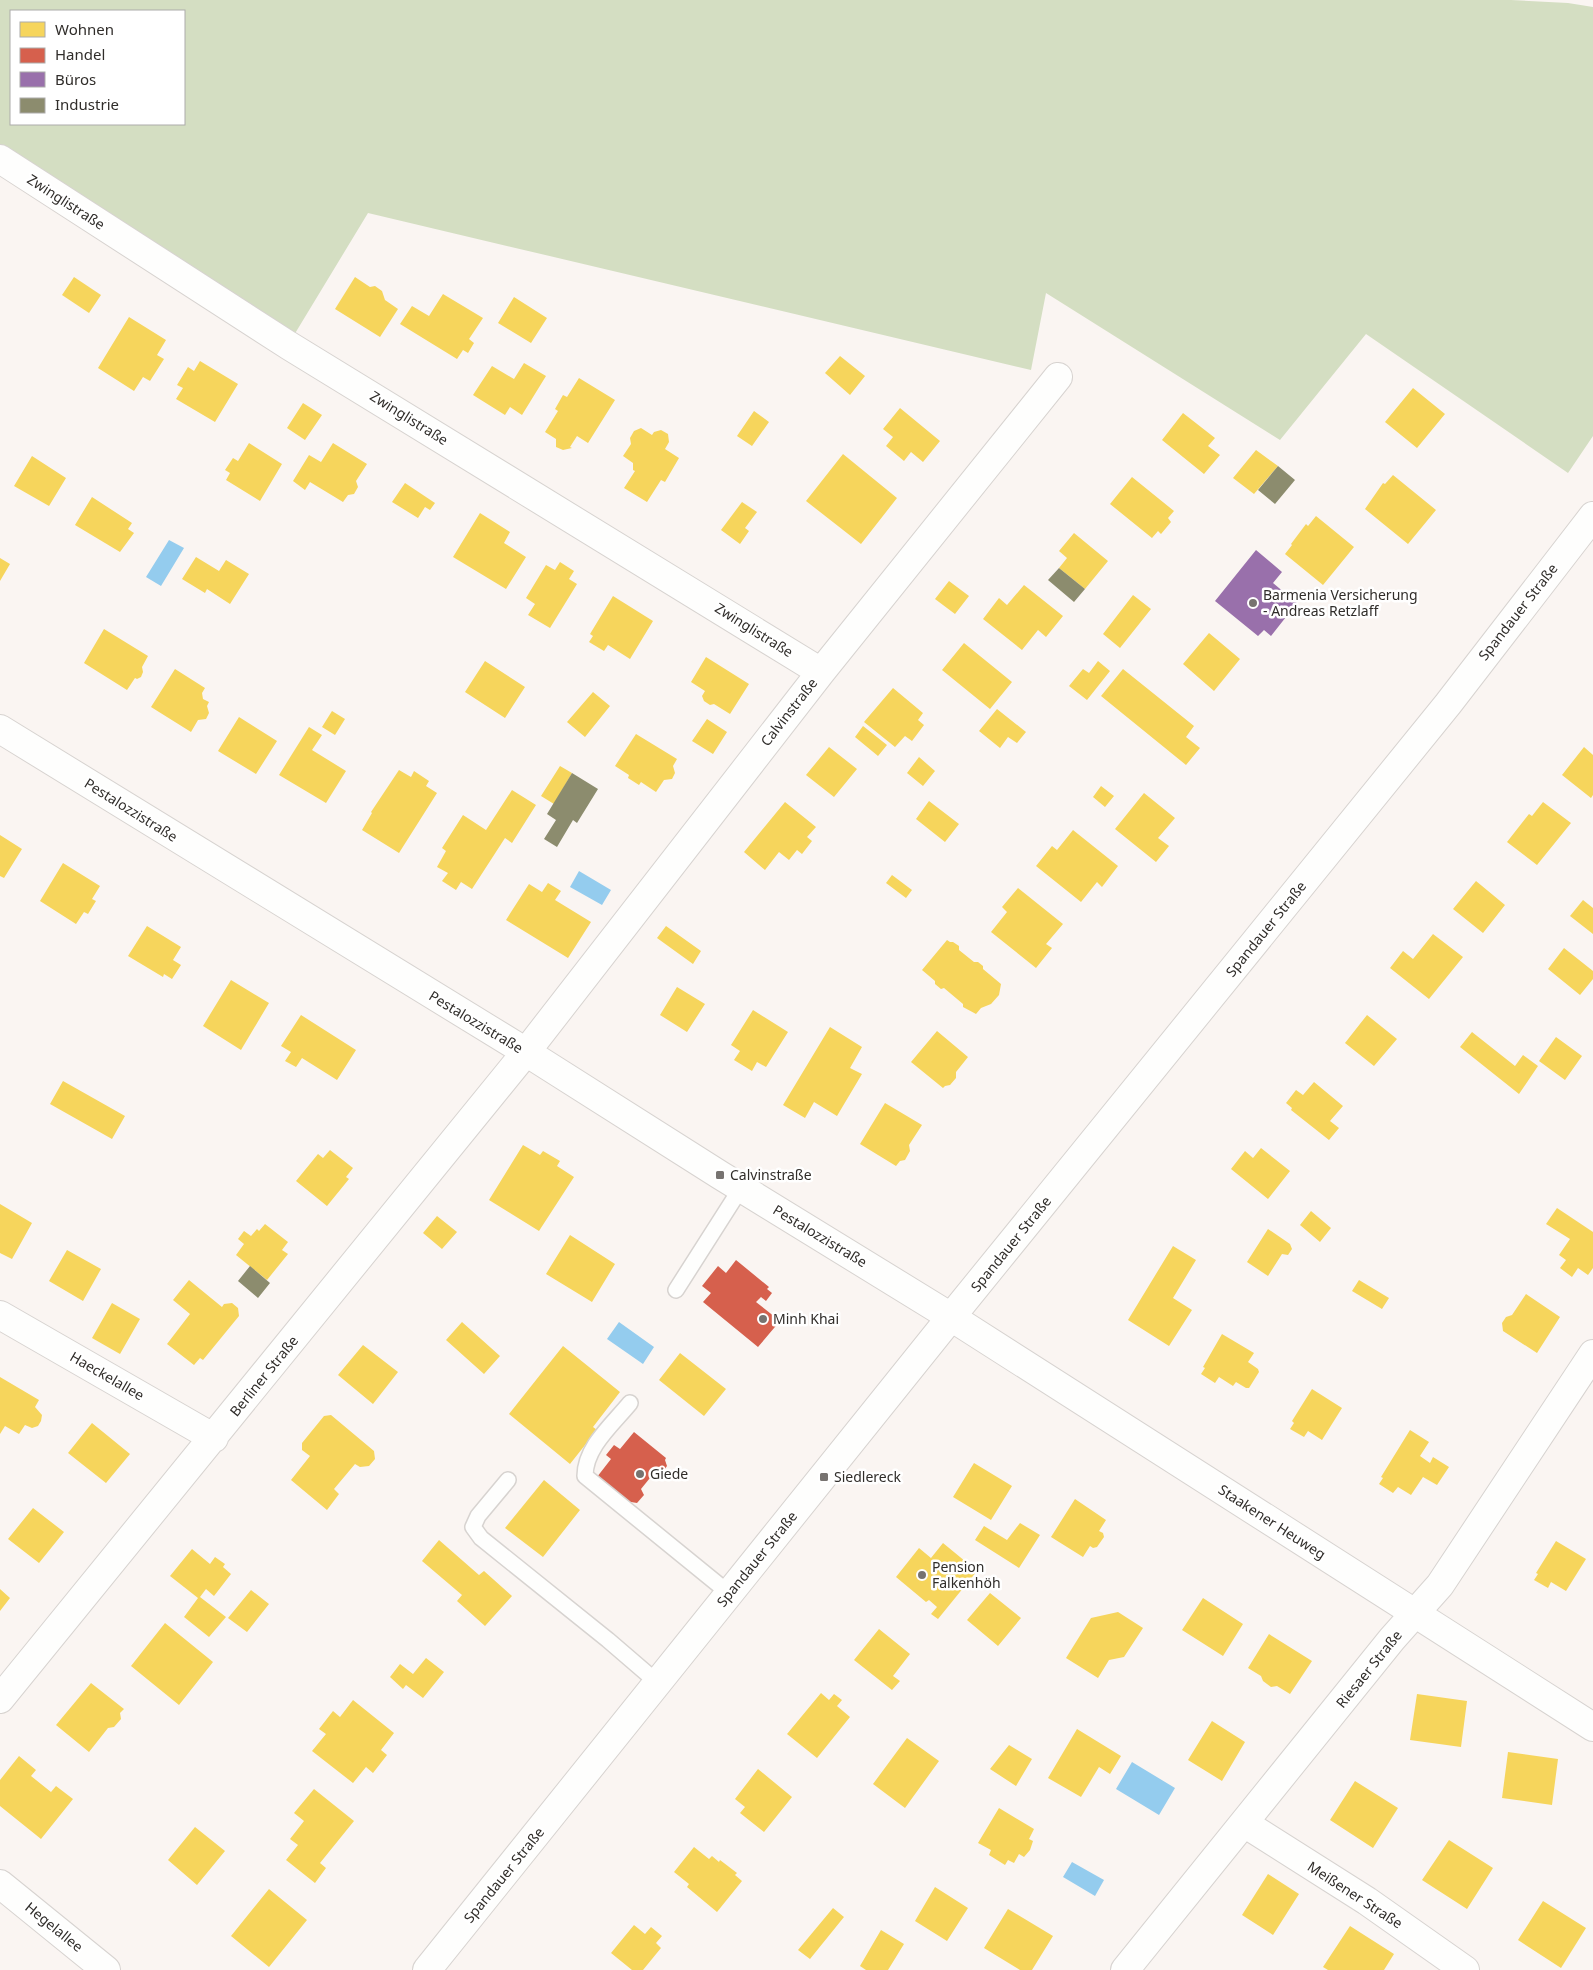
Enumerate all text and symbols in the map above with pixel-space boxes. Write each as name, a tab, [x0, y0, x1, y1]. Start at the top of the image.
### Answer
legend	[10, 10, 185, 125]
text: Wohnen	[55, 19, 114, 39]
text: Handel	[55, 44, 105, 64]
text: Büros	[55, 69, 96, 89]
text: Industrie	[55, 94, 119, 114]
street label: Zwinglistraße	[24, 169, 109, 234]
street label: Zwinglistraße	[367, 386, 452, 449]
street label: Spandauer Straße	[1474, 559, 1561, 664]
place label: Barmenia Versicherung - Andreas Retzlaff	[1263, 585, 1418, 620]
marker: Barmenia Versicherung - Andreas Retzlaff	[1247, 597, 1259, 609]
street label: Zwinglistraße	[712, 598, 797, 661]
street label: Calvinstraße	[756, 674, 821, 750]
street label: Pestalozzistraße	[81, 773, 182, 846]
street label: Spandauer Straße	[1221, 877, 1310, 981]
street label: Pestalozzistraße	[426, 986, 527, 1057]
place label: Calvinstraße	[730, 1165, 812, 1184]
marker: Calvinstraße	[714, 1169, 726, 1181]
street label: Spandauer Straße	[966, 1192, 1055, 1296]
street label: Pestalozzistraße	[770, 1200, 871, 1271]
place label: Minh Khai	[773, 1309, 839, 1328]
marker: Minh Khai	[757, 1313, 769, 1325]
street label: Berliner Straße	[225, 1331, 302, 1420]
street label: Haeckelallee	[67, 1347, 148, 1405]
place label: Giede	[650, 1464, 688, 1483]
place label: Siedlereck	[834, 1467, 901, 1486]
marker: Giede	[634, 1468, 646, 1480]
marker: Siedlereck	[818, 1471, 830, 1483]
street label: Staakener Heuweg	[1215, 1480, 1330, 1563]
street label: Spandauer Straße	[712, 1507, 801, 1611]
place label: Pension Falkenhöh	[932, 1557, 1001, 1592]
marker: Pension Falkenhöh	[916, 1569, 928, 1581]
street label: Riesaer Straße	[1331, 1626, 1406, 1712]
street label: Spandauer Straße	[459, 1823, 548, 1927]
street label: Meißener Straße	[1304, 1857, 1407, 1932]
street label: Hegelallee	[21, 1897, 87, 1956]

